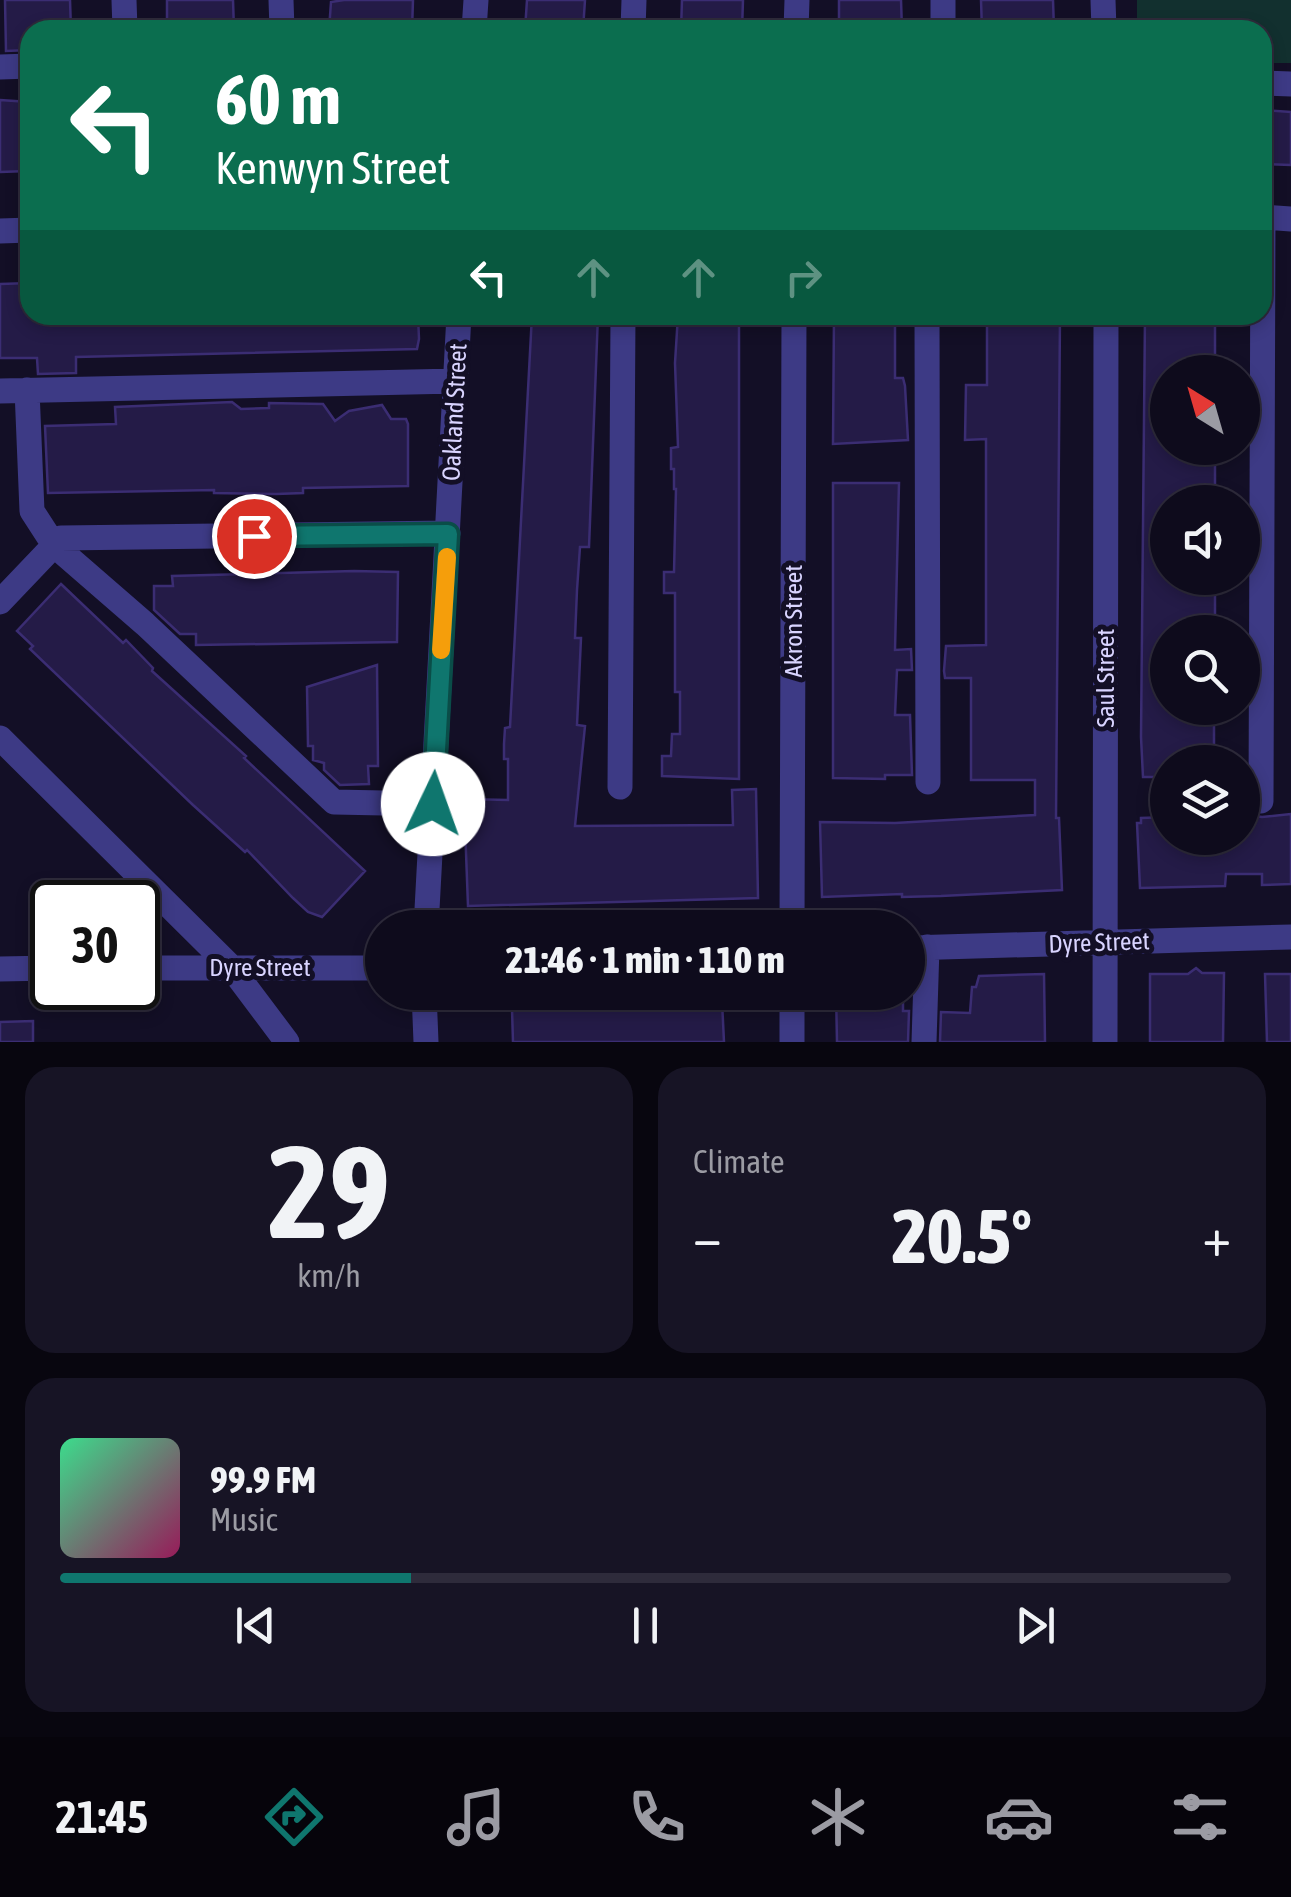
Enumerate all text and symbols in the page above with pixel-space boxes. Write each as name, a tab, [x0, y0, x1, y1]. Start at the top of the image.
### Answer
text: 60 m	[215, 59, 341, 139]
icon: left	[50, 60, 180, 190]
text: Kenwyn Street	[215, 142, 451, 194]
icon: left	[461, 250, 516, 305]
icon: ahead	[566, 250, 621, 305]
icon: ahead	[671, 250, 726, 305]
icon: right	[776, 250, 831, 305]
street label: Oakland Street	[436, 342, 472, 482]
north arrow	[1150, 355, 1260, 465]
map controls	[1150, 355, 1260, 855]
button: sound	[1150, 485, 1260, 595]
pin	[212, 494, 297, 579]
icon: arrive	[227, 509, 282, 564]
street label: Akron Street	[779, 565, 807, 677]
button: search	[1150, 615, 1260, 725]
street label: Saul Street	[1091, 628, 1119, 728]
button: layers	[1150, 745, 1260, 855]
position arrow	[381, 752, 485, 856]
speed limit sign: 30	[30, 880, 160, 1010]
street label: Dyre Street	[1048, 926, 1150, 958]
text: 21:46 · 1 min · 110 m	[505, 938, 785, 981]
street label: Dyre Street	[209, 953, 311, 981]
text: 29	[268, 1117, 390, 1266]
text: Climate	[693, 1143, 785, 1180]
text: 20.5°	[892, 1193, 1032, 1279]
text: −	[693, 1205, 722, 1268]
text: +	[1202, 1205, 1231, 1268]
text: km/h	[297, 1257, 361, 1294]
text: 99.9 FM	[210, 1458, 316, 1501]
text: Music	[210, 1501, 277, 1538]
icon: previous	[228, 1598, 283, 1653]
icon: pause	[618, 1598, 673, 1653]
icon: next	[1008, 1598, 1063, 1653]
icon: directions	[259, 1782, 329, 1852]
icon: music	[441, 1782, 511, 1852]
icon: phone	[622, 1782, 692, 1852]
icon: climate	[803, 1782, 873, 1852]
icon: car	[984, 1782, 1054, 1852]
icon: filters	[1165, 1782, 1235, 1852]
text: 21:45	[56, 1791, 148, 1843]

